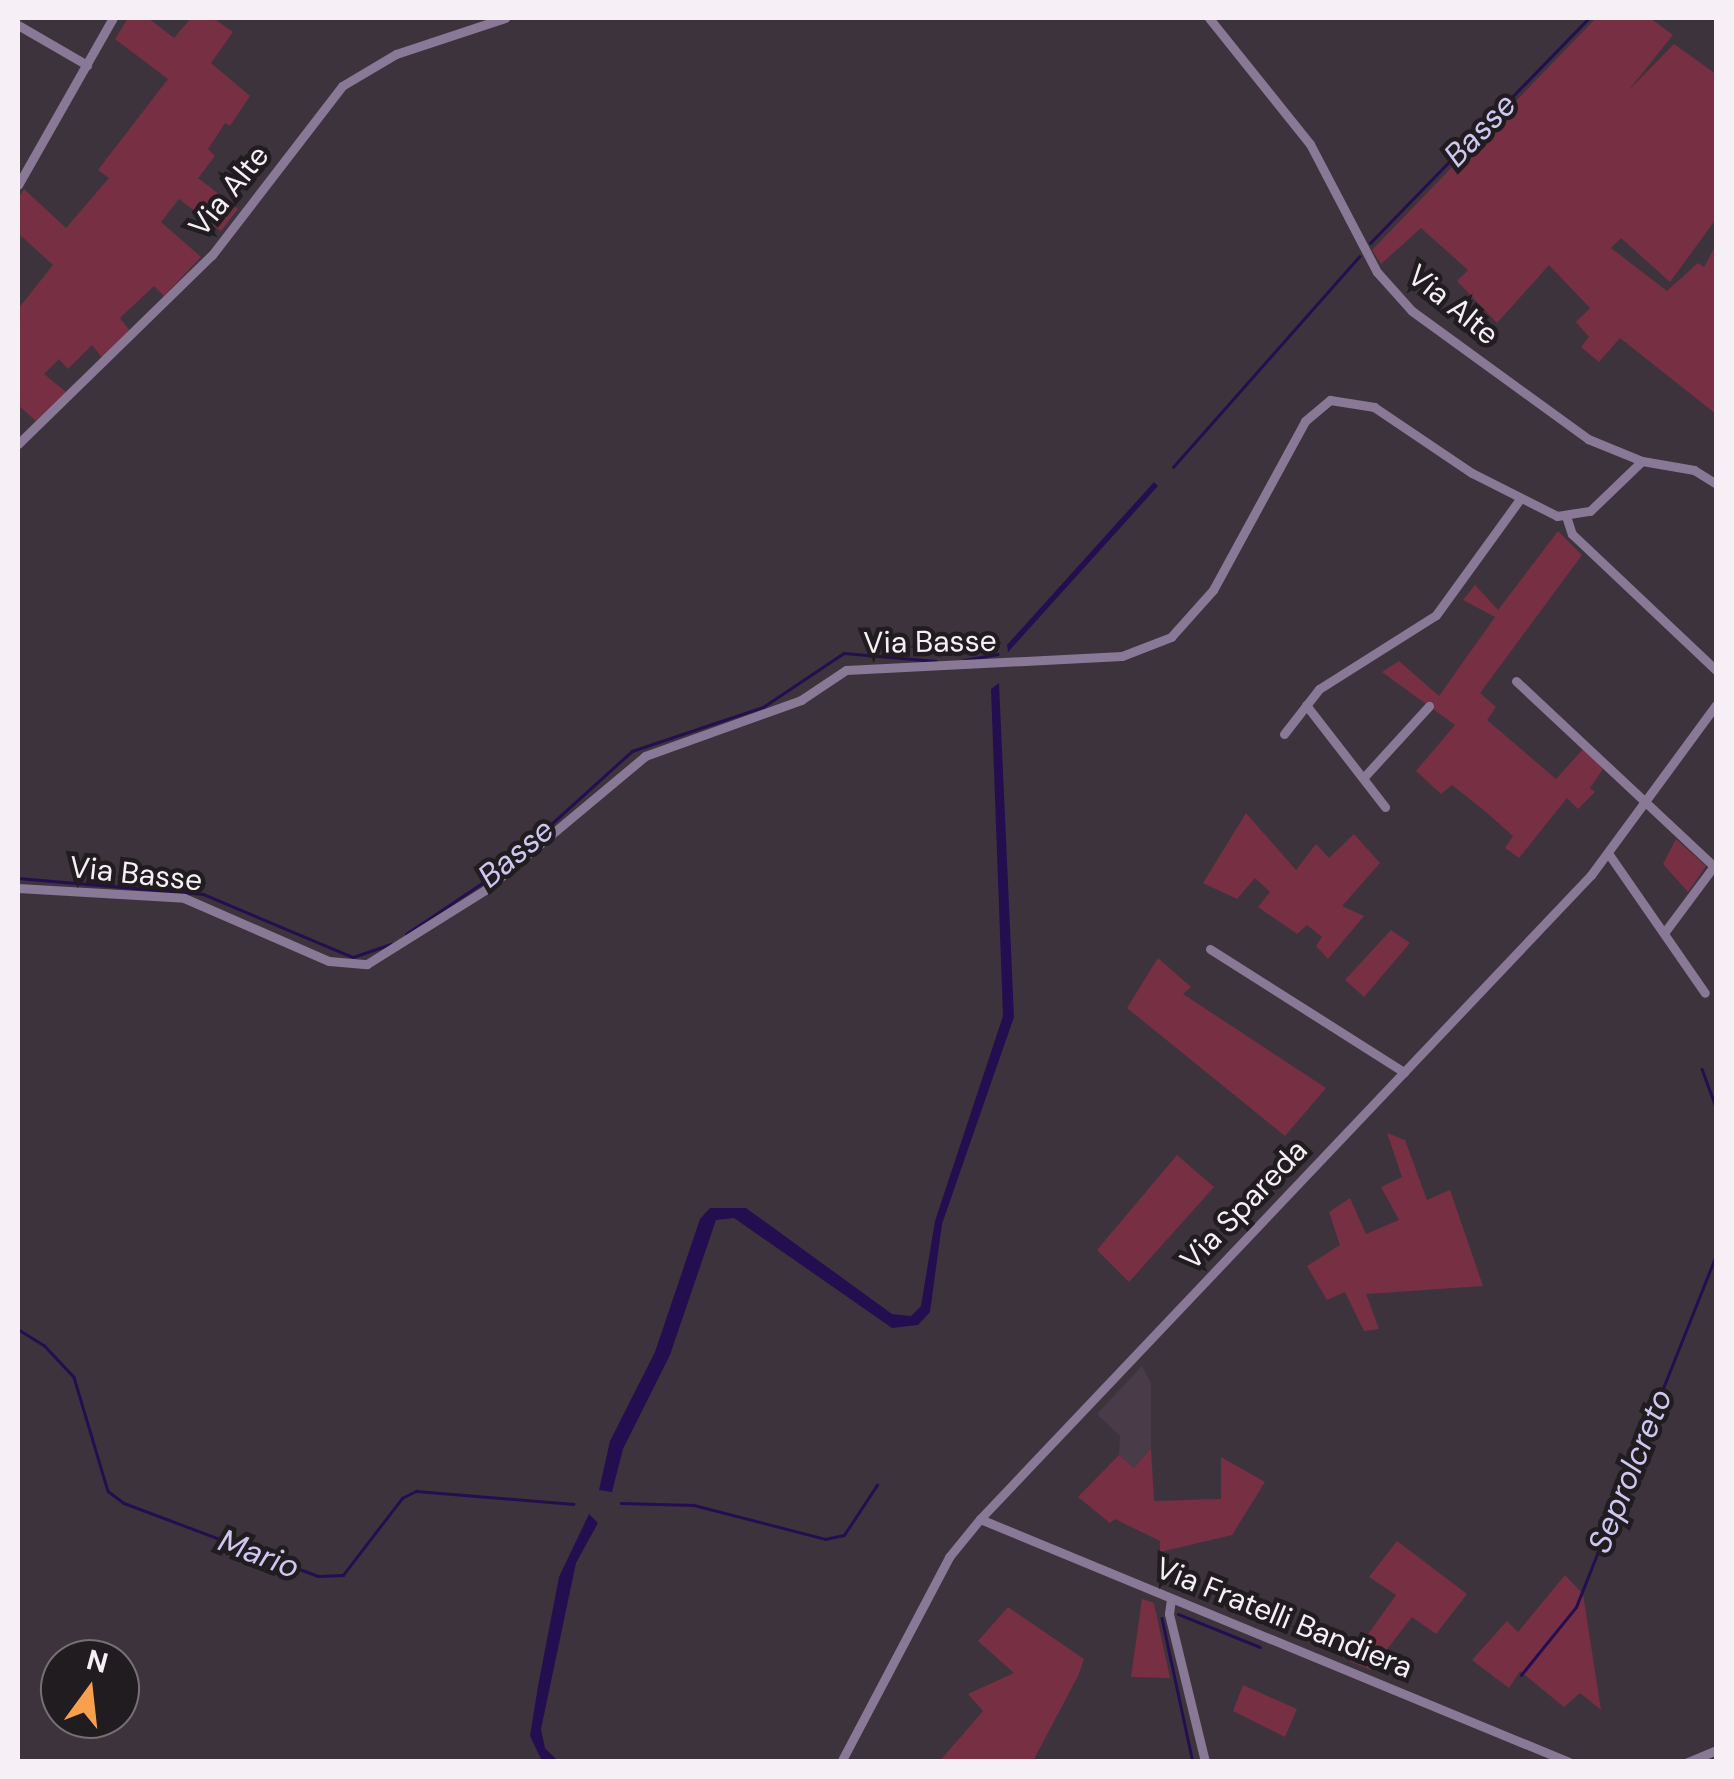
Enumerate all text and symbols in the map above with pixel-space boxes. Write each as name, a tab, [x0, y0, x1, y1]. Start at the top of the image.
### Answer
water label: Basse	[1436, 85, 1524, 175]
street label: Via Alte	[181, 138, 277, 244]
street label: Via Alte	[1400, 257, 1506, 353]
street label: Via Basse	[863, 623, 997, 661]
water label: Basse	[470, 810, 562, 896]
street label: Via Basse	[68, 849, 204, 899]
street label: Via Spareda	[1173, 1133, 1315, 1277]
water label: Seprolcreto	[1580, 1384, 1680, 1558]
water label: Mario	[213, 1521, 305, 1587]
street label: Via Fratelli Bandiera	[1150, 1550, 1418, 1686]
north arrow	[40, 1639, 140, 1739]
text: N	[83, 1641, 112, 1682]

